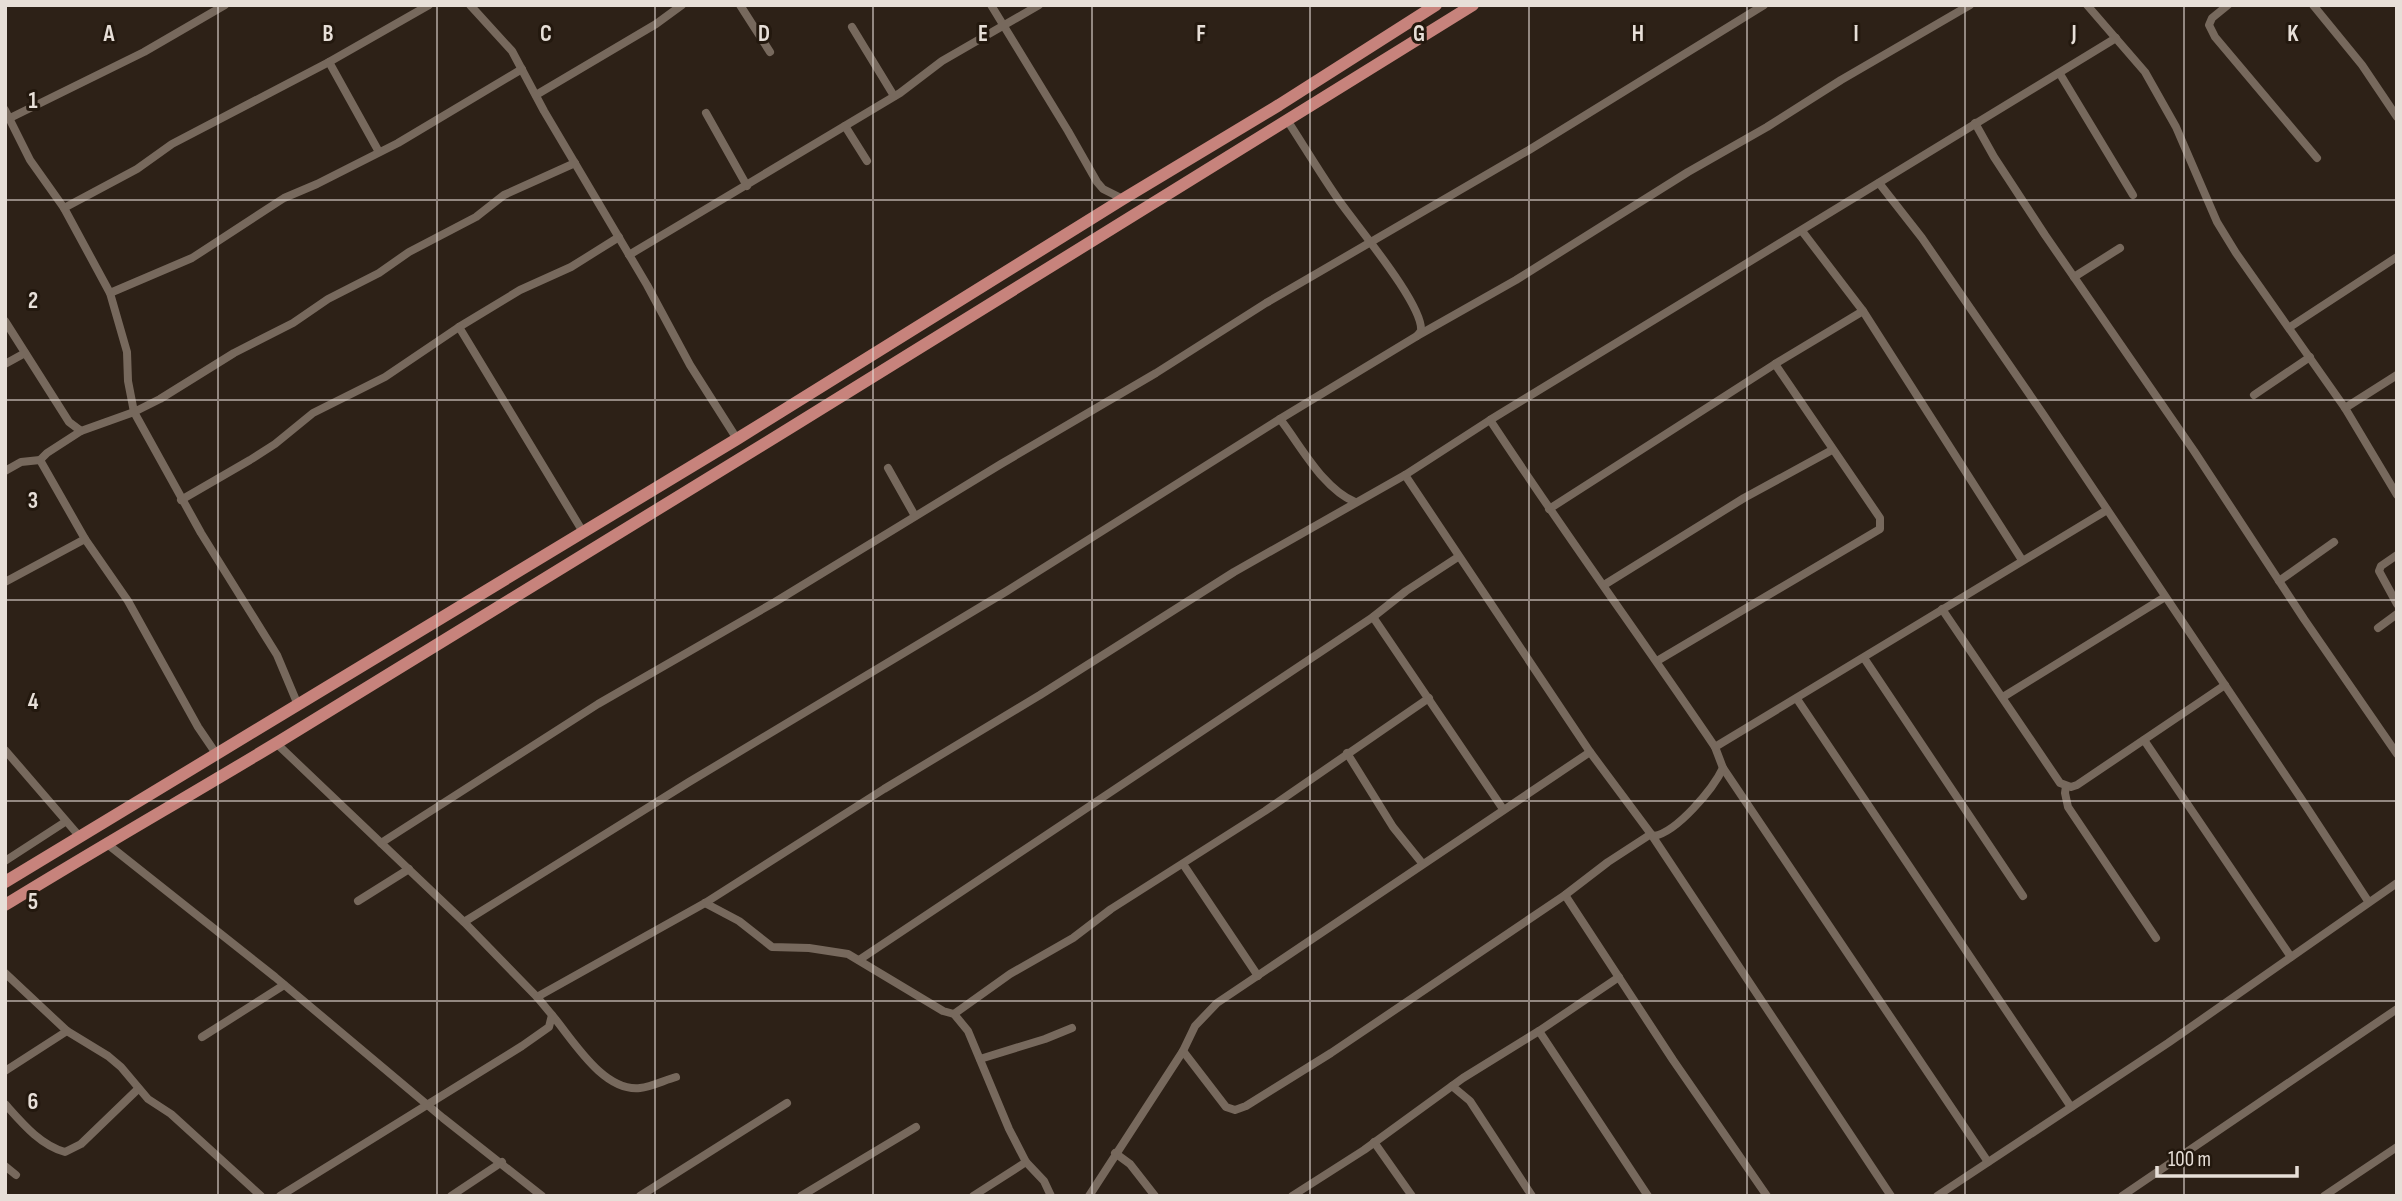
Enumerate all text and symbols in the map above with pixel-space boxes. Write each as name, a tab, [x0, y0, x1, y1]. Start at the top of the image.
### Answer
text: A	[103, 20, 116, 48]
text: B	[323, 20, 334, 48]
text: C	[540, 20, 552, 48]
text: D	[758, 20, 770, 48]
text: E	[978, 20, 988, 48]
text: F	[1196, 20, 1206, 48]
text: G	[1413, 20, 1425, 48]
text: H	[1632, 20, 1644, 48]
text: I	[1853, 20, 1859, 48]
text: J	[2070, 20, 2077, 48]
text: K	[2287, 20, 2299, 48]
text: 1	[28, 87, 38, 115]
text: 2	[28, 287, 38, 315]
text: 3	[28, 487, 38, 515]
text: 4	[28, 688, 39, 716]
text: 5	[28, 888, 38, 916]
text: 6	[28, 1088, 38, 1116]
scale bar	[2157, 1134, 2297, 1178]
text: 100 m	[2168, 1147, 2211, 1172]

